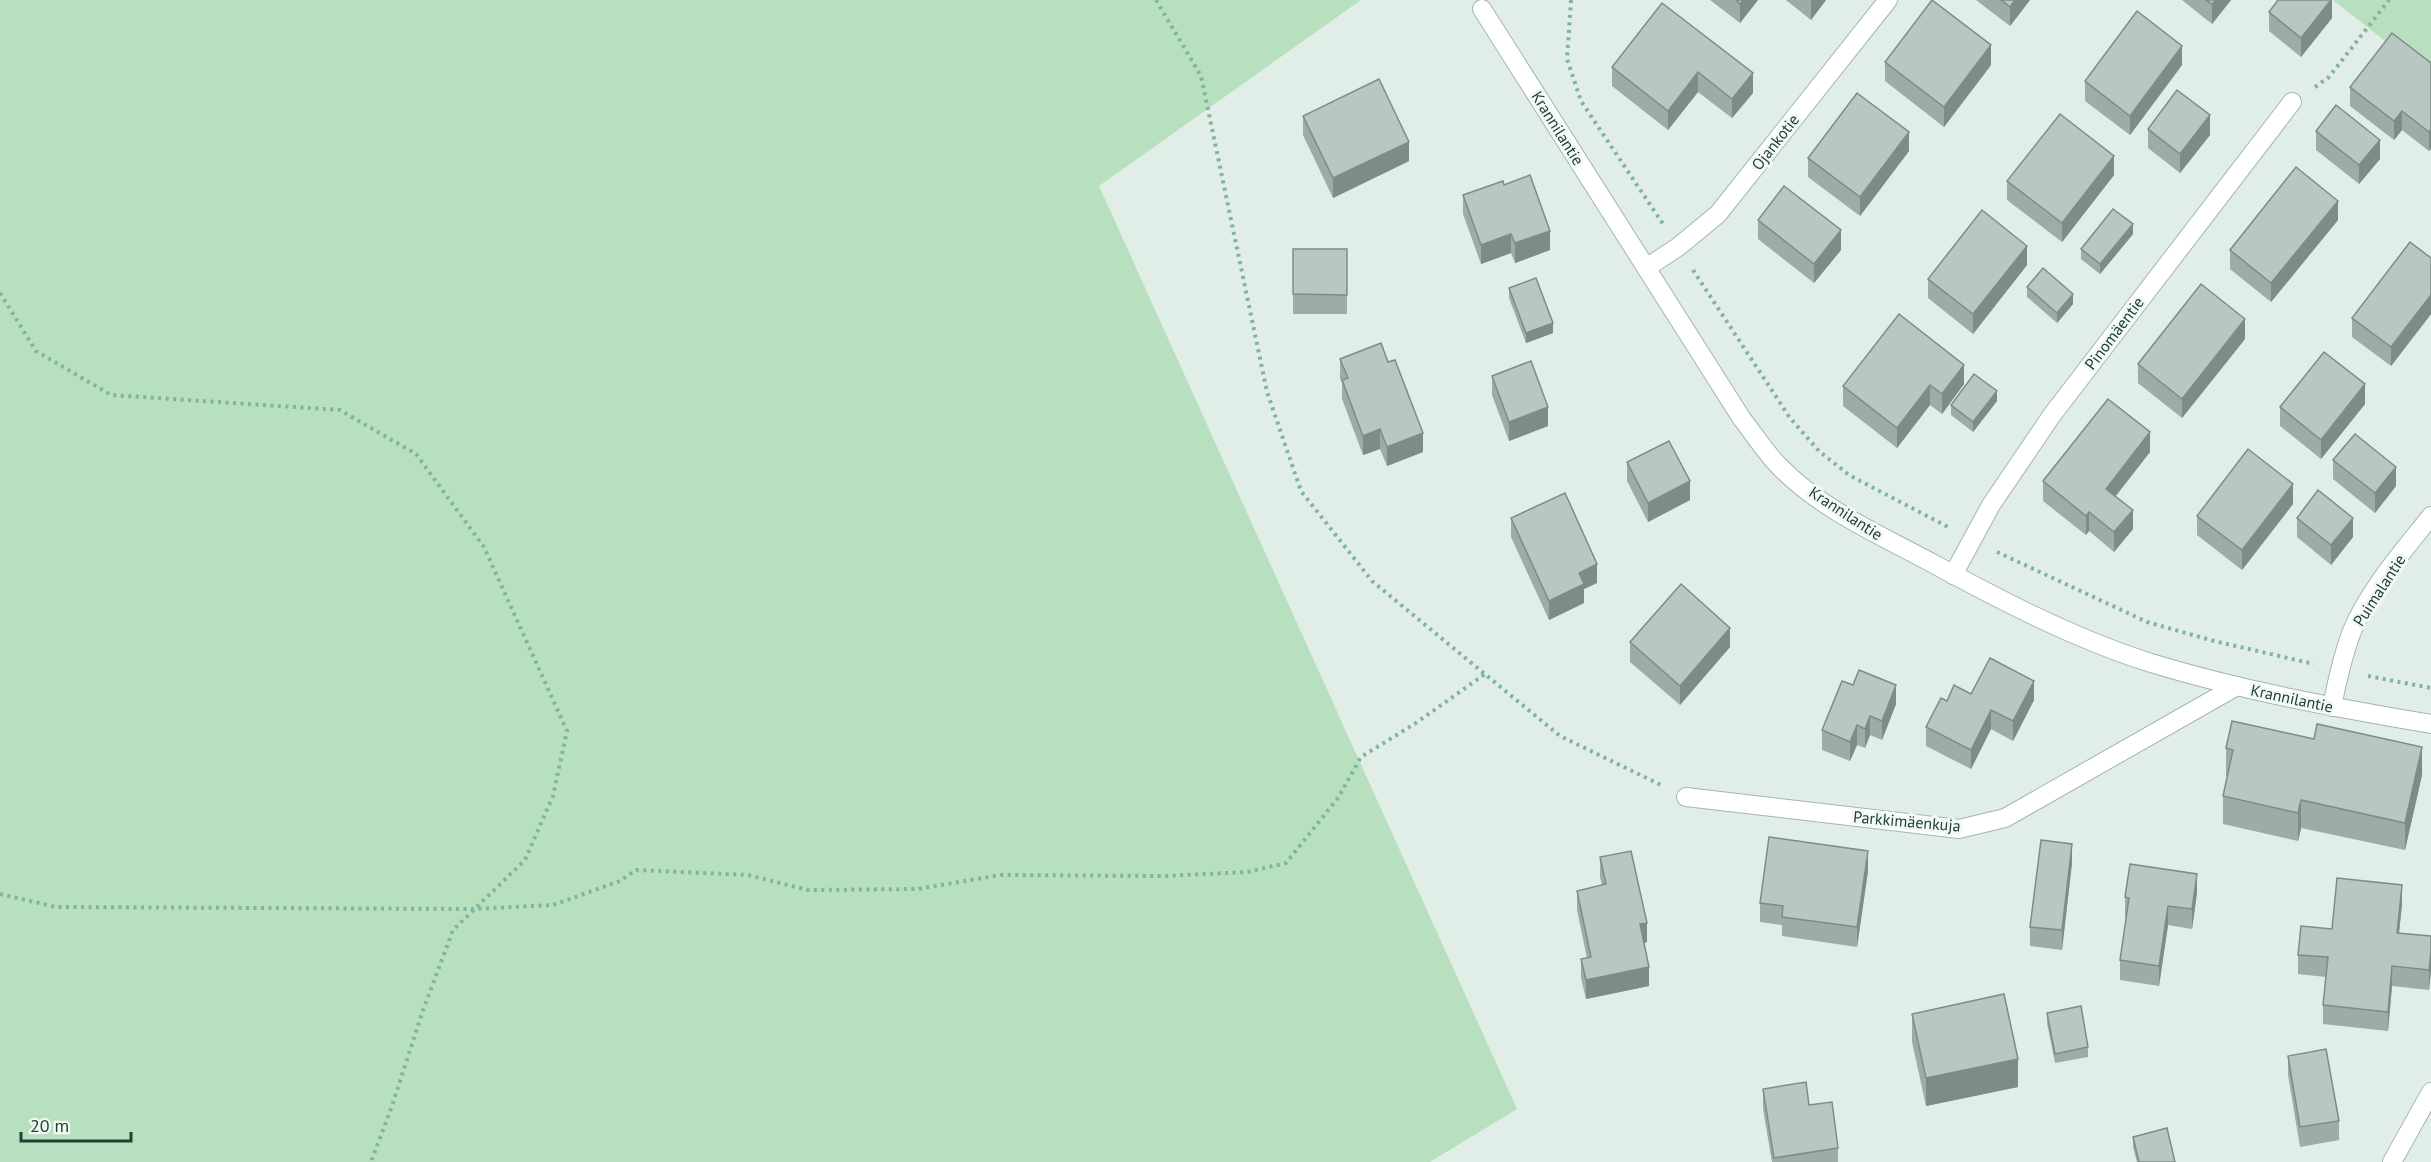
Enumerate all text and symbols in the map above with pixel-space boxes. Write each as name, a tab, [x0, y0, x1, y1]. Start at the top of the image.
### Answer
street label: Krannilantie	[1527, 87, 1589, 169]
street label: Ojankotie	[1747, 110, 1803, 174]
street label: Pinomäentie	[2080, 293, 2148, 373]
street label: Krannilantie	[1805, 482, 1887, 544]
street label: Puimalantie	[2348, 550, 2410, 630]
street label: Krannilantie	[2249, 680, 2335, 716]
street label: Parkkimäenkuja	[1852, 806, 1962, 836]
scale bar	[21, 1105, 130, 1143]
text: 20 m	[30, 1114, 69, 1137]

